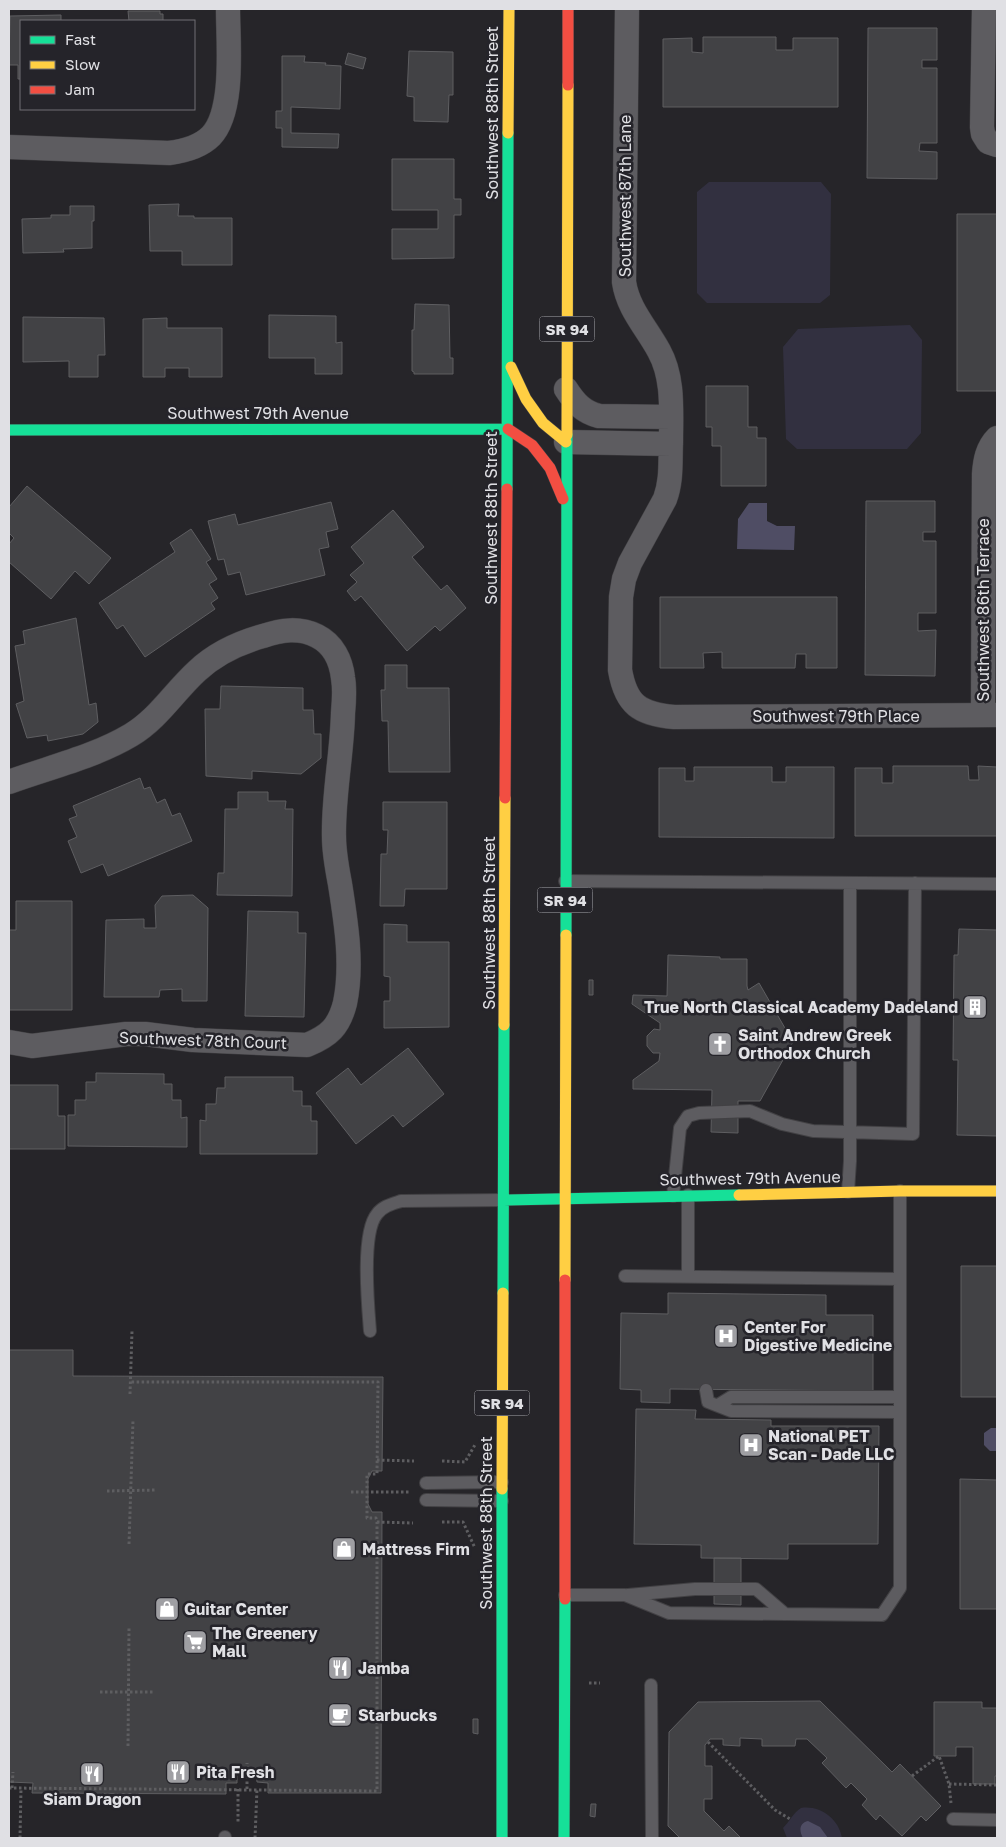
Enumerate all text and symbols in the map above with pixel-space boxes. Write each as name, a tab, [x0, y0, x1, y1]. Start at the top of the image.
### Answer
legend	[20, 20, 195, 110]
street label: Southwest 88th Street	[482, 26, 502, 200]
text: Fast	[65, 30, 96, 48]
text: Slow	[65, 55, 100, 73]
text: Jam	[65, 80, 95, 98]
street label: Southwest 87th Lane	[615, 115, 635, 277]
road number: SR 94	[540, 316, 594, 342]
street label: Southwest 79th Avenue	[167, 403, 349, 423]
street label: Southwest 88th Street	[481, 431, 501, 605]
street label: Southwest 86th Terrace	[973, 518, 993, 702]
street label: Southwest 79th Place	[752, 706, 920, 726]
street label: Southwest 88th Street	[479, 836, 499, 1010]
road number: SR 94	[538, 888, 592, 912]
building icon: True North Classical Academy Dadeland	[962, 994, 988, 1020]
place label: True North Classical Academy Dadeland	[644, 997, 958, 1017]
place label: Saint Andrew Greek Orthodox Church	[738, 1025, 893, 1063]
street label: Southwest 78th Court	[119, 1027, 287, 1053]
church icon: Saint Andrew Greek Orthodox Church	[707, 1031, 733, 1057]
street label: Southwest 79th Avenue	[659, 1166, 841, 1190]
place label: Center For Digestive Medicine	[744, 1317, 892, 1355]
hospital icon: Center For Digestive Medicine	[713, 1323, 739, 1349]
road number: SR 94	[474, 1390, 530, 1416]
place label: National PET Scan - Dade LLC	[768, 1426, 894, 1464]
hospital icon: National PET Scan - Dade LLC	[738, 1432, 764, 1458]
street label: Southwest 88th Street	[476, 1436, 496, 1610]
shop icon: Mattress Firm	[331, 1536, 357, 1562]
place label: Mattress Firm	[362, 1539, 470, 1559]
shop icon: Guitar Center	[154, 1596, 180, 1622]
place label: Guitar Center	[184, 1599, 288, 1619]
place label: The Greenery Mall	[212, 1623, 318, 1661]
supermarket icon: The Greenery Mall	[182, 1629, 208, 1655]
restaurant icon: Jamba	[327, 1655, 353, 1681]
place label: Jamba	[358, 1658, 410, 1678]
cafe icon: Starbucks	[327, 1702, 353, 1728]
place label: Starbucks	[358, 1705, 437, 1725]
restaurant icon: Pita Fresh	[165, 1759, 191, 1785]
restaurant icon: Siam Dragon	[79, 1761, 105, 1787]
place label: Pita Fresh	[196, 1762, 274, 1782]
place label: Siam Dragon	[43, 1789, 141, 1809]

